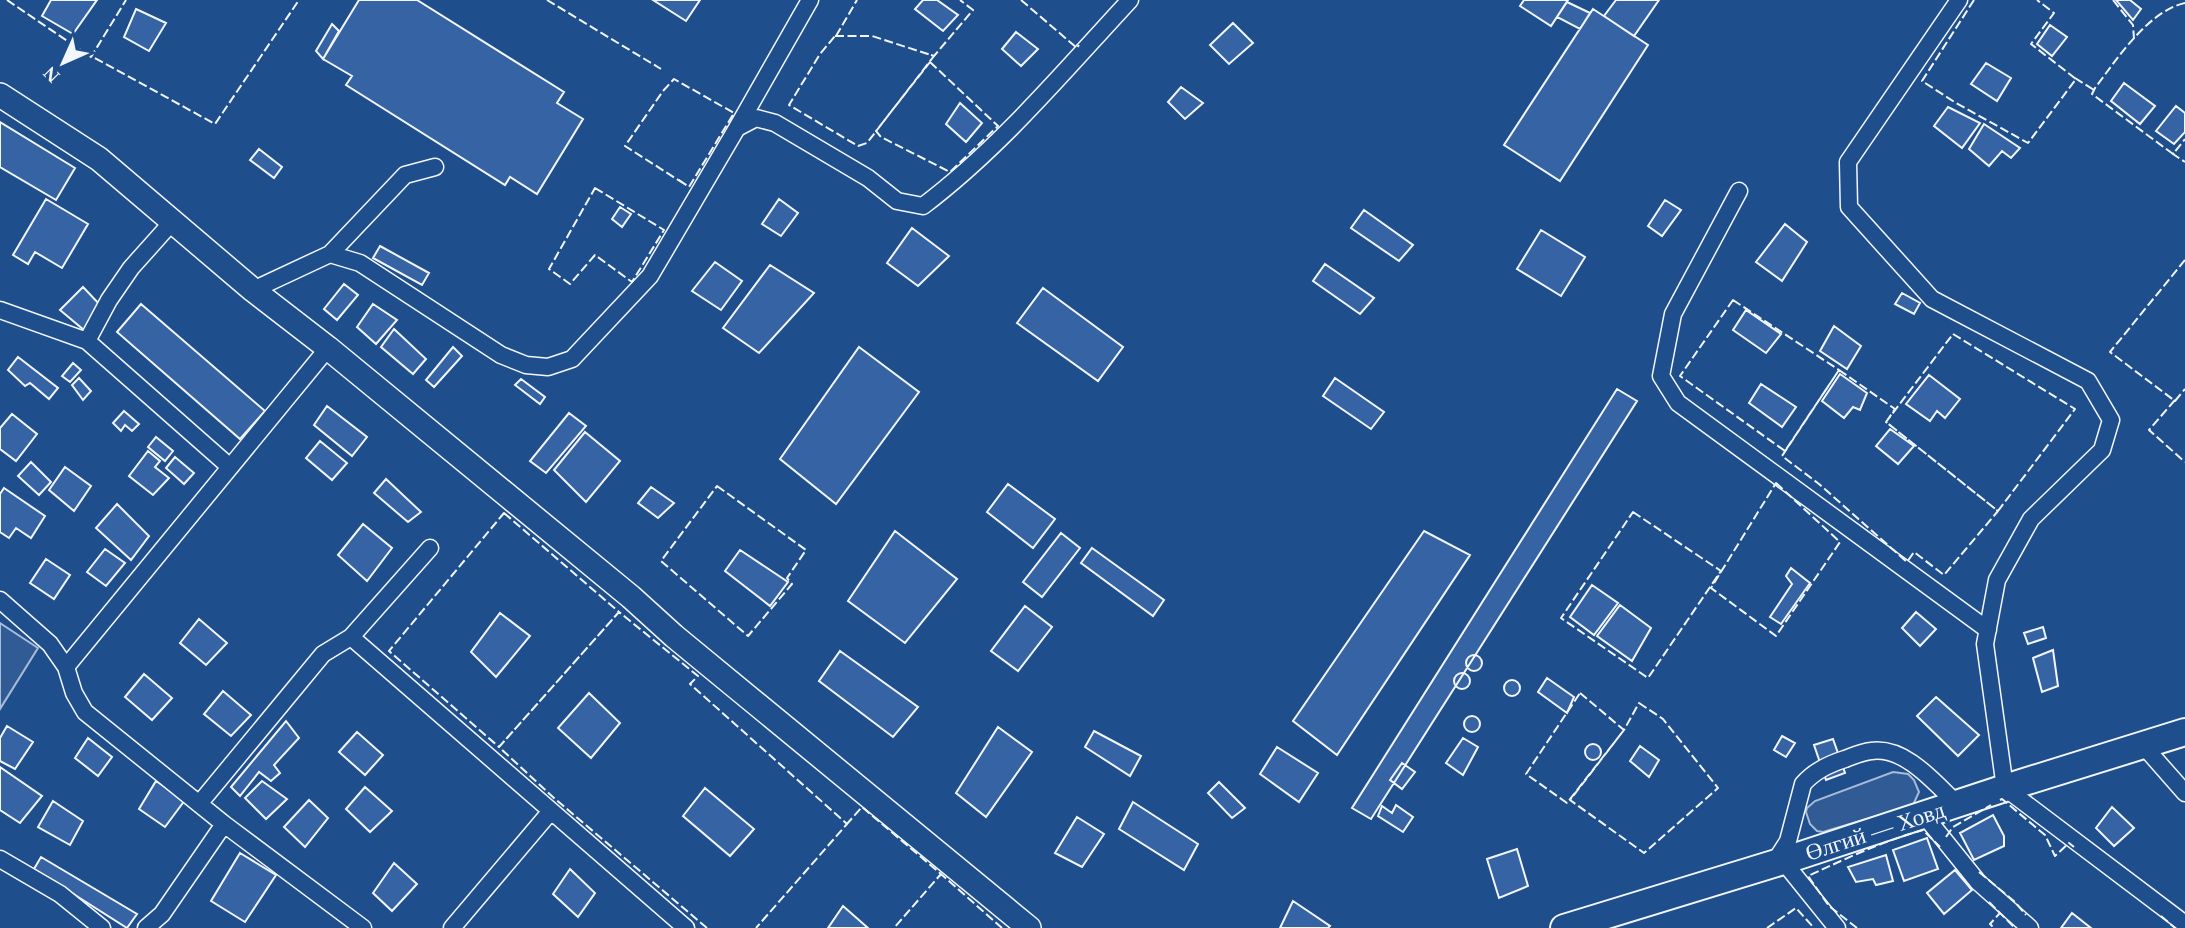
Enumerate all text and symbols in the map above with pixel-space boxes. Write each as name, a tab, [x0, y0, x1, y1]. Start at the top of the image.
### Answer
north arrow	[28, 28, 98, 98]
text: N	[39, 62, 64, 87]
street label: Өлгий — Ховд	[1802, 797, 1948, 866]

